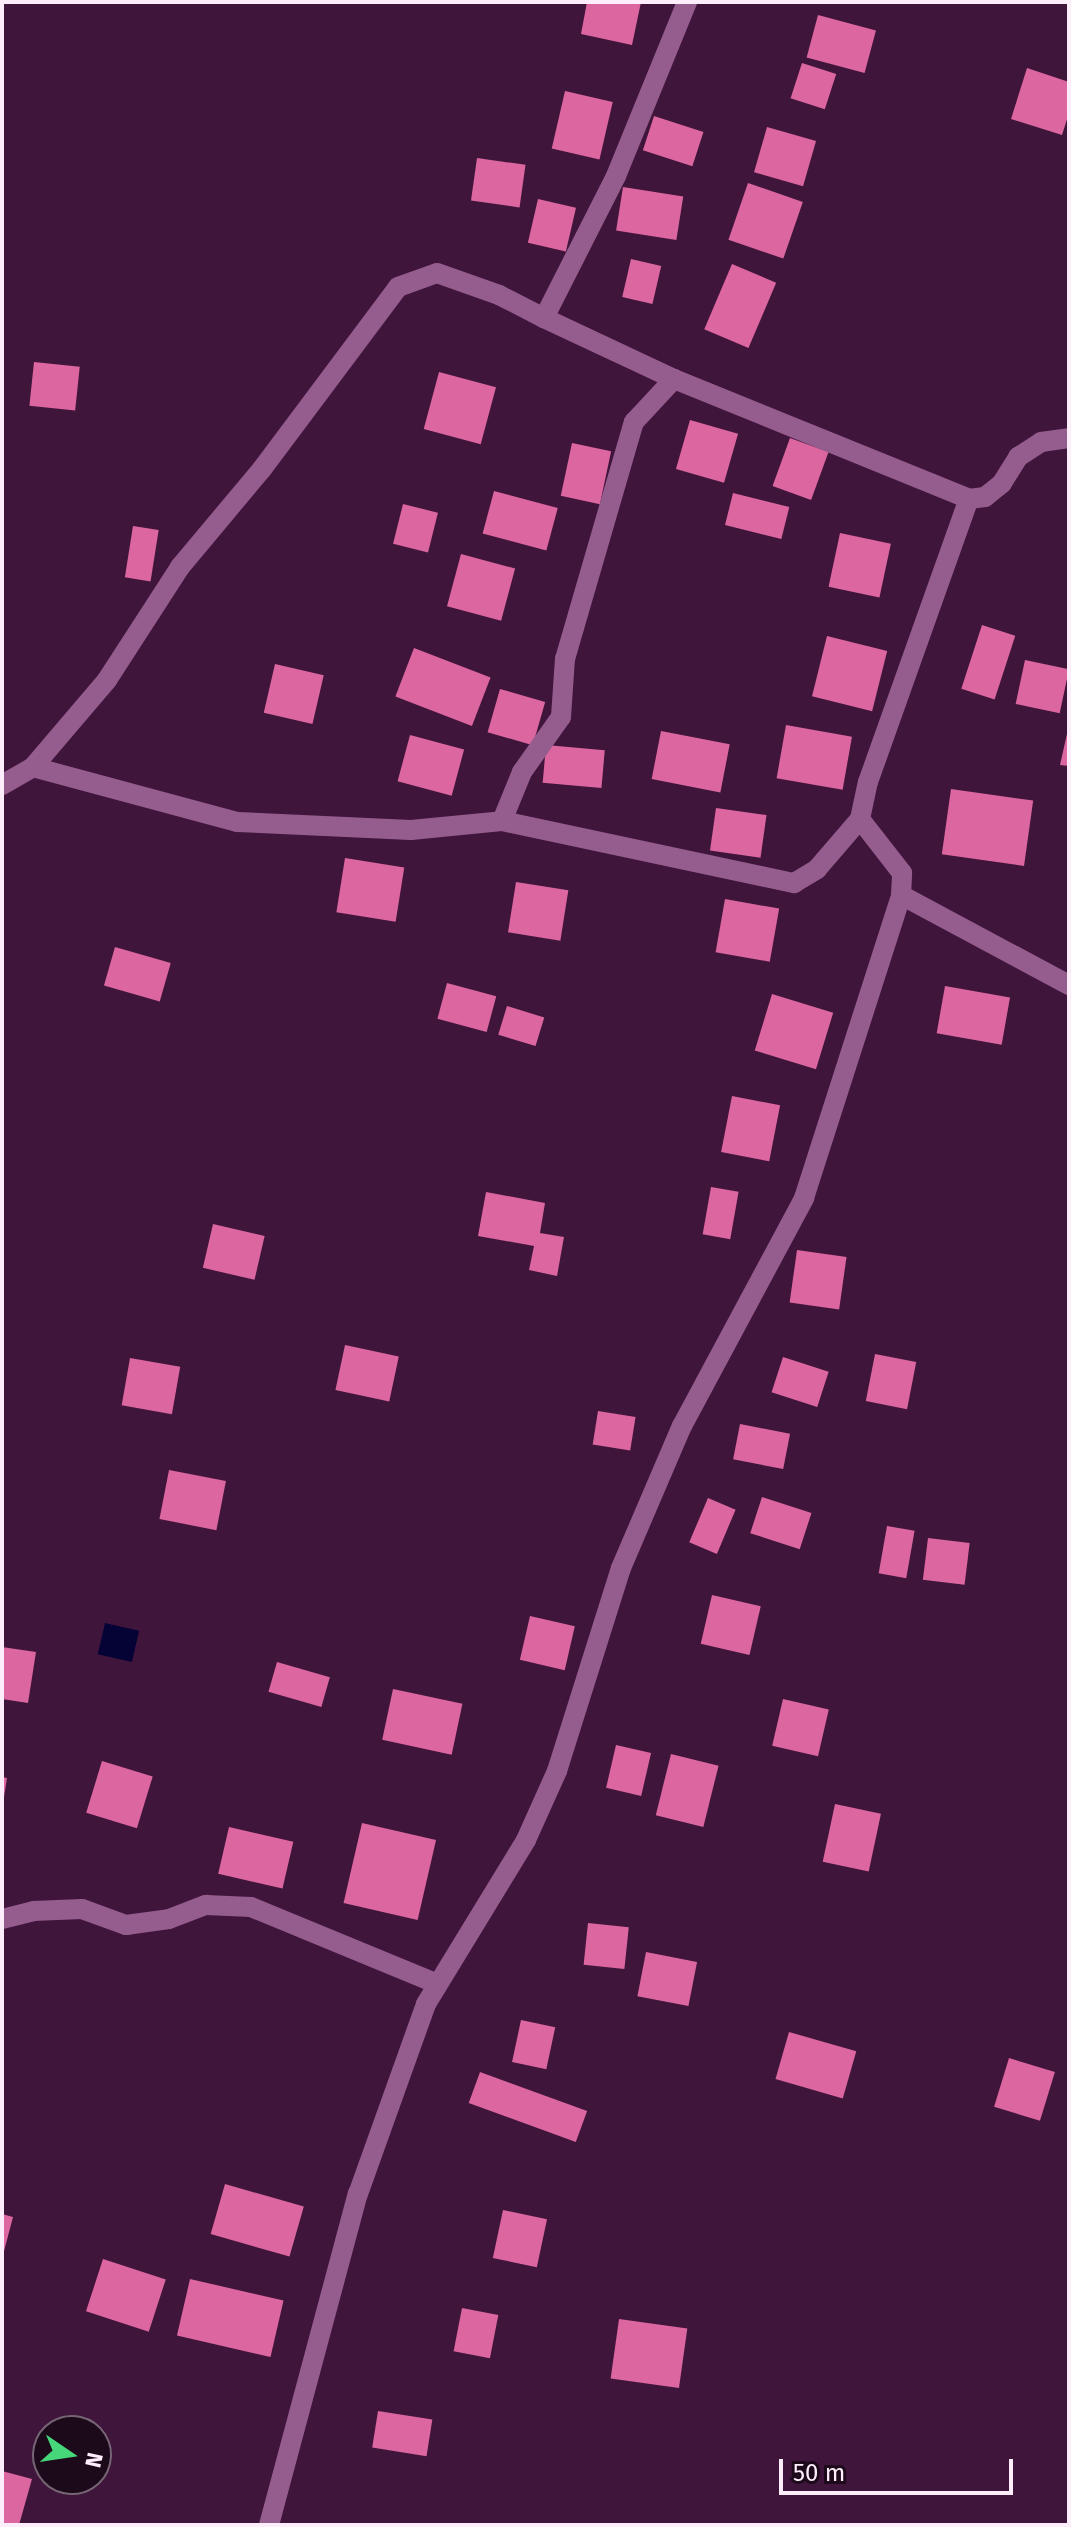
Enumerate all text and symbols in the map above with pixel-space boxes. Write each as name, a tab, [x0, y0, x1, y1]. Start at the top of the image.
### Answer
north arrow	[32, 2415, 112, 2495]
scale bar	[783, 2443, 1017, 2493]
text: N	[79, 2450, 109, 2470]
text: 50 m	[793, 2459, 845, 2487]

